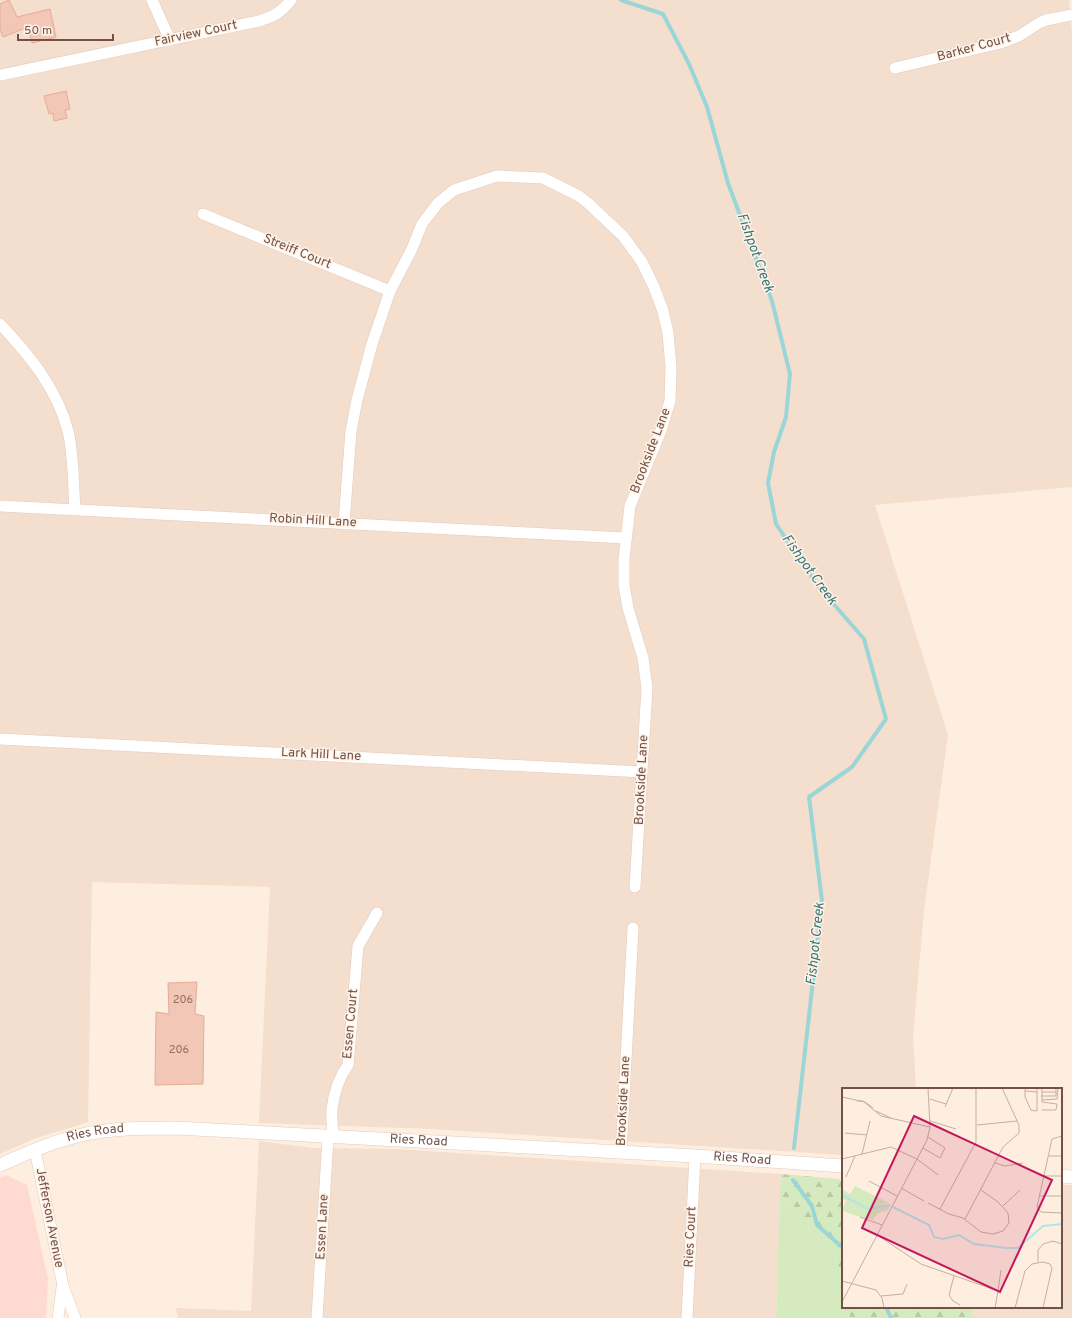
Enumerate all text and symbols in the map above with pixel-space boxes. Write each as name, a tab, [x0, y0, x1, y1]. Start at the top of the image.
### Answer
scale bar	[18, 16, 113, 42]
street label: Fairview Court	[153, 17, 239, 51]
text: 50 m	[24, 23, 52, 39]
street label: Barker Court	[935, 30, 1013, 66]
water label: Fishpot Creek	[733, 211, 778, 296]
street label: Streiff Court	[261, 231, 334, 273]
street label: Brookside Lane	[627, 406, 675, 496]
street label: Robin Hill Lane	[269, 511, 357, 531]
water label: Fishpot Creek	[778, 531, 841, 609]
street label: Brookside Lane	[632, 735, 652, 825]
street label: Lark Hill Lane	[280, 745, 362, 765]
water label: Fishpot Creek	[803, 901, 829, 986]
street label: Essen Court	[340, 988, 362, 1060]
house number: 206	[173, 993, 193, 1007]
house number: 206	[169, 1043, 189, 1057]
street label: Brookside Lane	[614, 1056, 634, 1146]
inset map	[842, 1088, 1062, 1308]
street label: Ries Road	[65, 1121, 125, 1146]
street label: Ries Road	[389, 1132, 448, 1151]
street label: Ries Road	[713, 1149, 772, 1169]
street label: Jefferson Avenue	[31, 1167, 67, 1269]
street label: Essen Lane	[313, 1194, 333, 1260]
street label: Ries Court	[681, 1206, 701, 1268]

